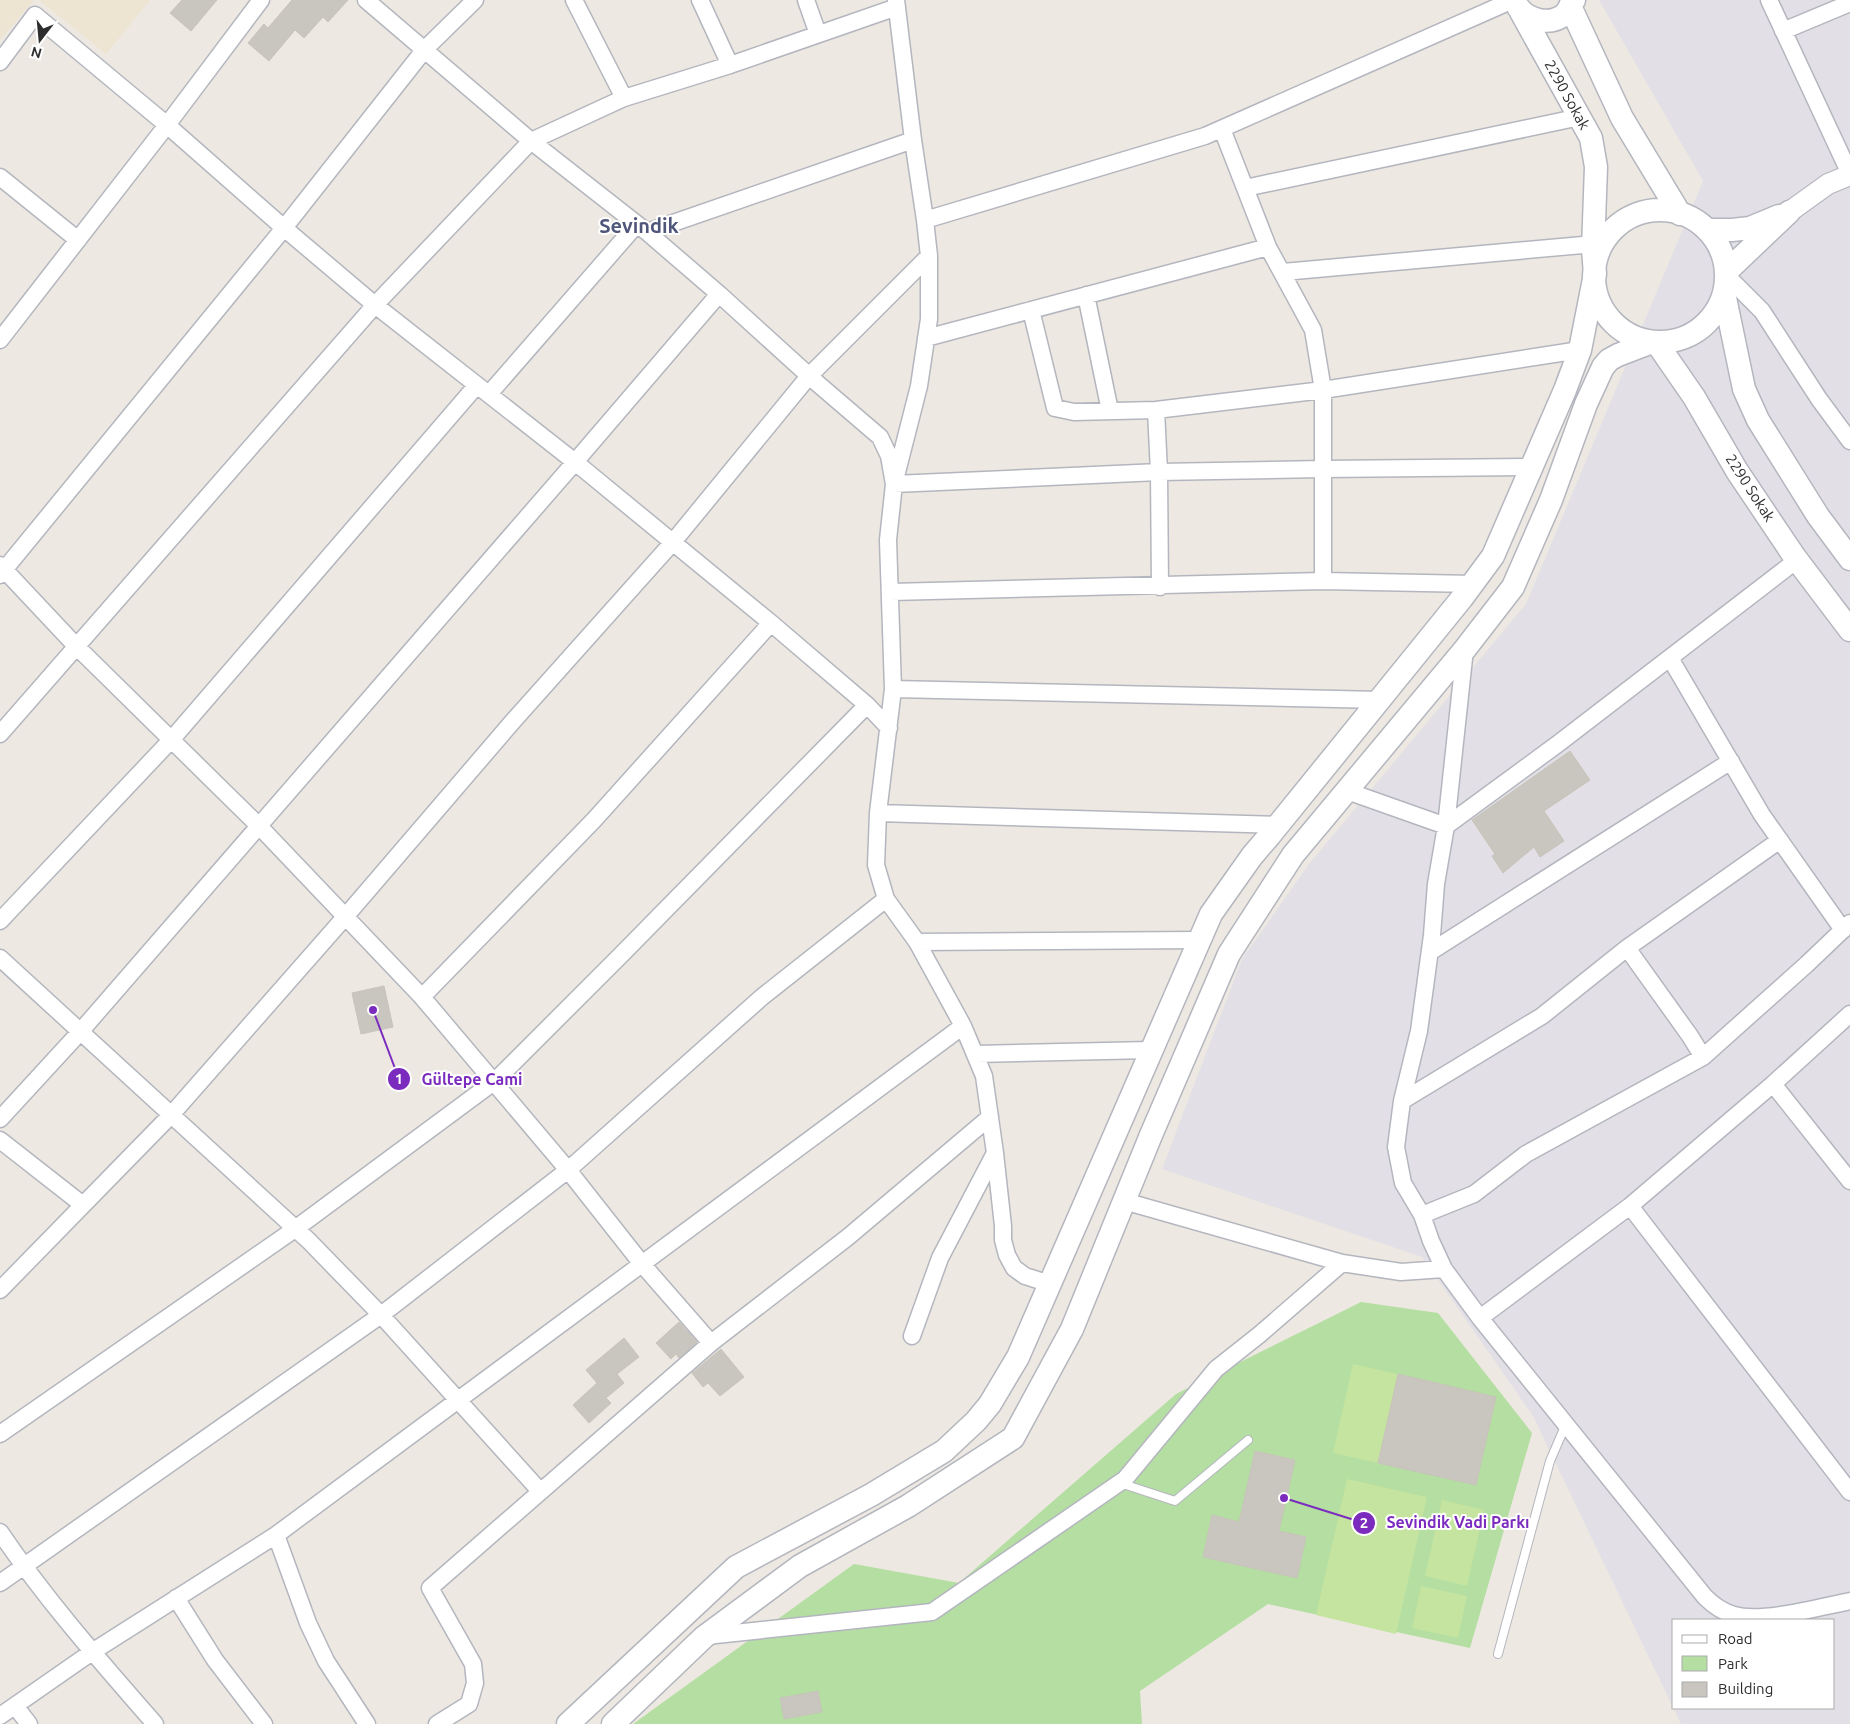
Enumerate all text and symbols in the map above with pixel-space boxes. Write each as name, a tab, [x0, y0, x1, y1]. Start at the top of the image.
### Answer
north arrow	[15, 15, 65, 65]
text: N	[29, 43, 44, 62]
street label: 2290 Sokak	[1541, 57, 1594, 133]
district label: Sevindik	[599, 214, 679, 237]
street label: 2290 Sokak	[1722, 451, 1779, 525]
callout: Gültepe Cami	[387, 1064, 533, 1095]
text: 1	[395, 1070, 403, 1087]
text: Gültepe Cami	[421, 1070, 523, 1088]
callout: Sevindik Vadi Parkı	[1351, 1507, 1539, 1538]
text: Sevindik Vadi Parkı	[1386, 1513, 1530, 1531]
text: 2	[1360, 1514, 1368, 1531]
legend	[1672, 1619, 1835, 1709]
text: Road	[1718, 1630, 1753, 1647]
text: Park	[1718, 1655, 1748, 1672]
text: Building	[1718, 1680, 1773, 1697]

